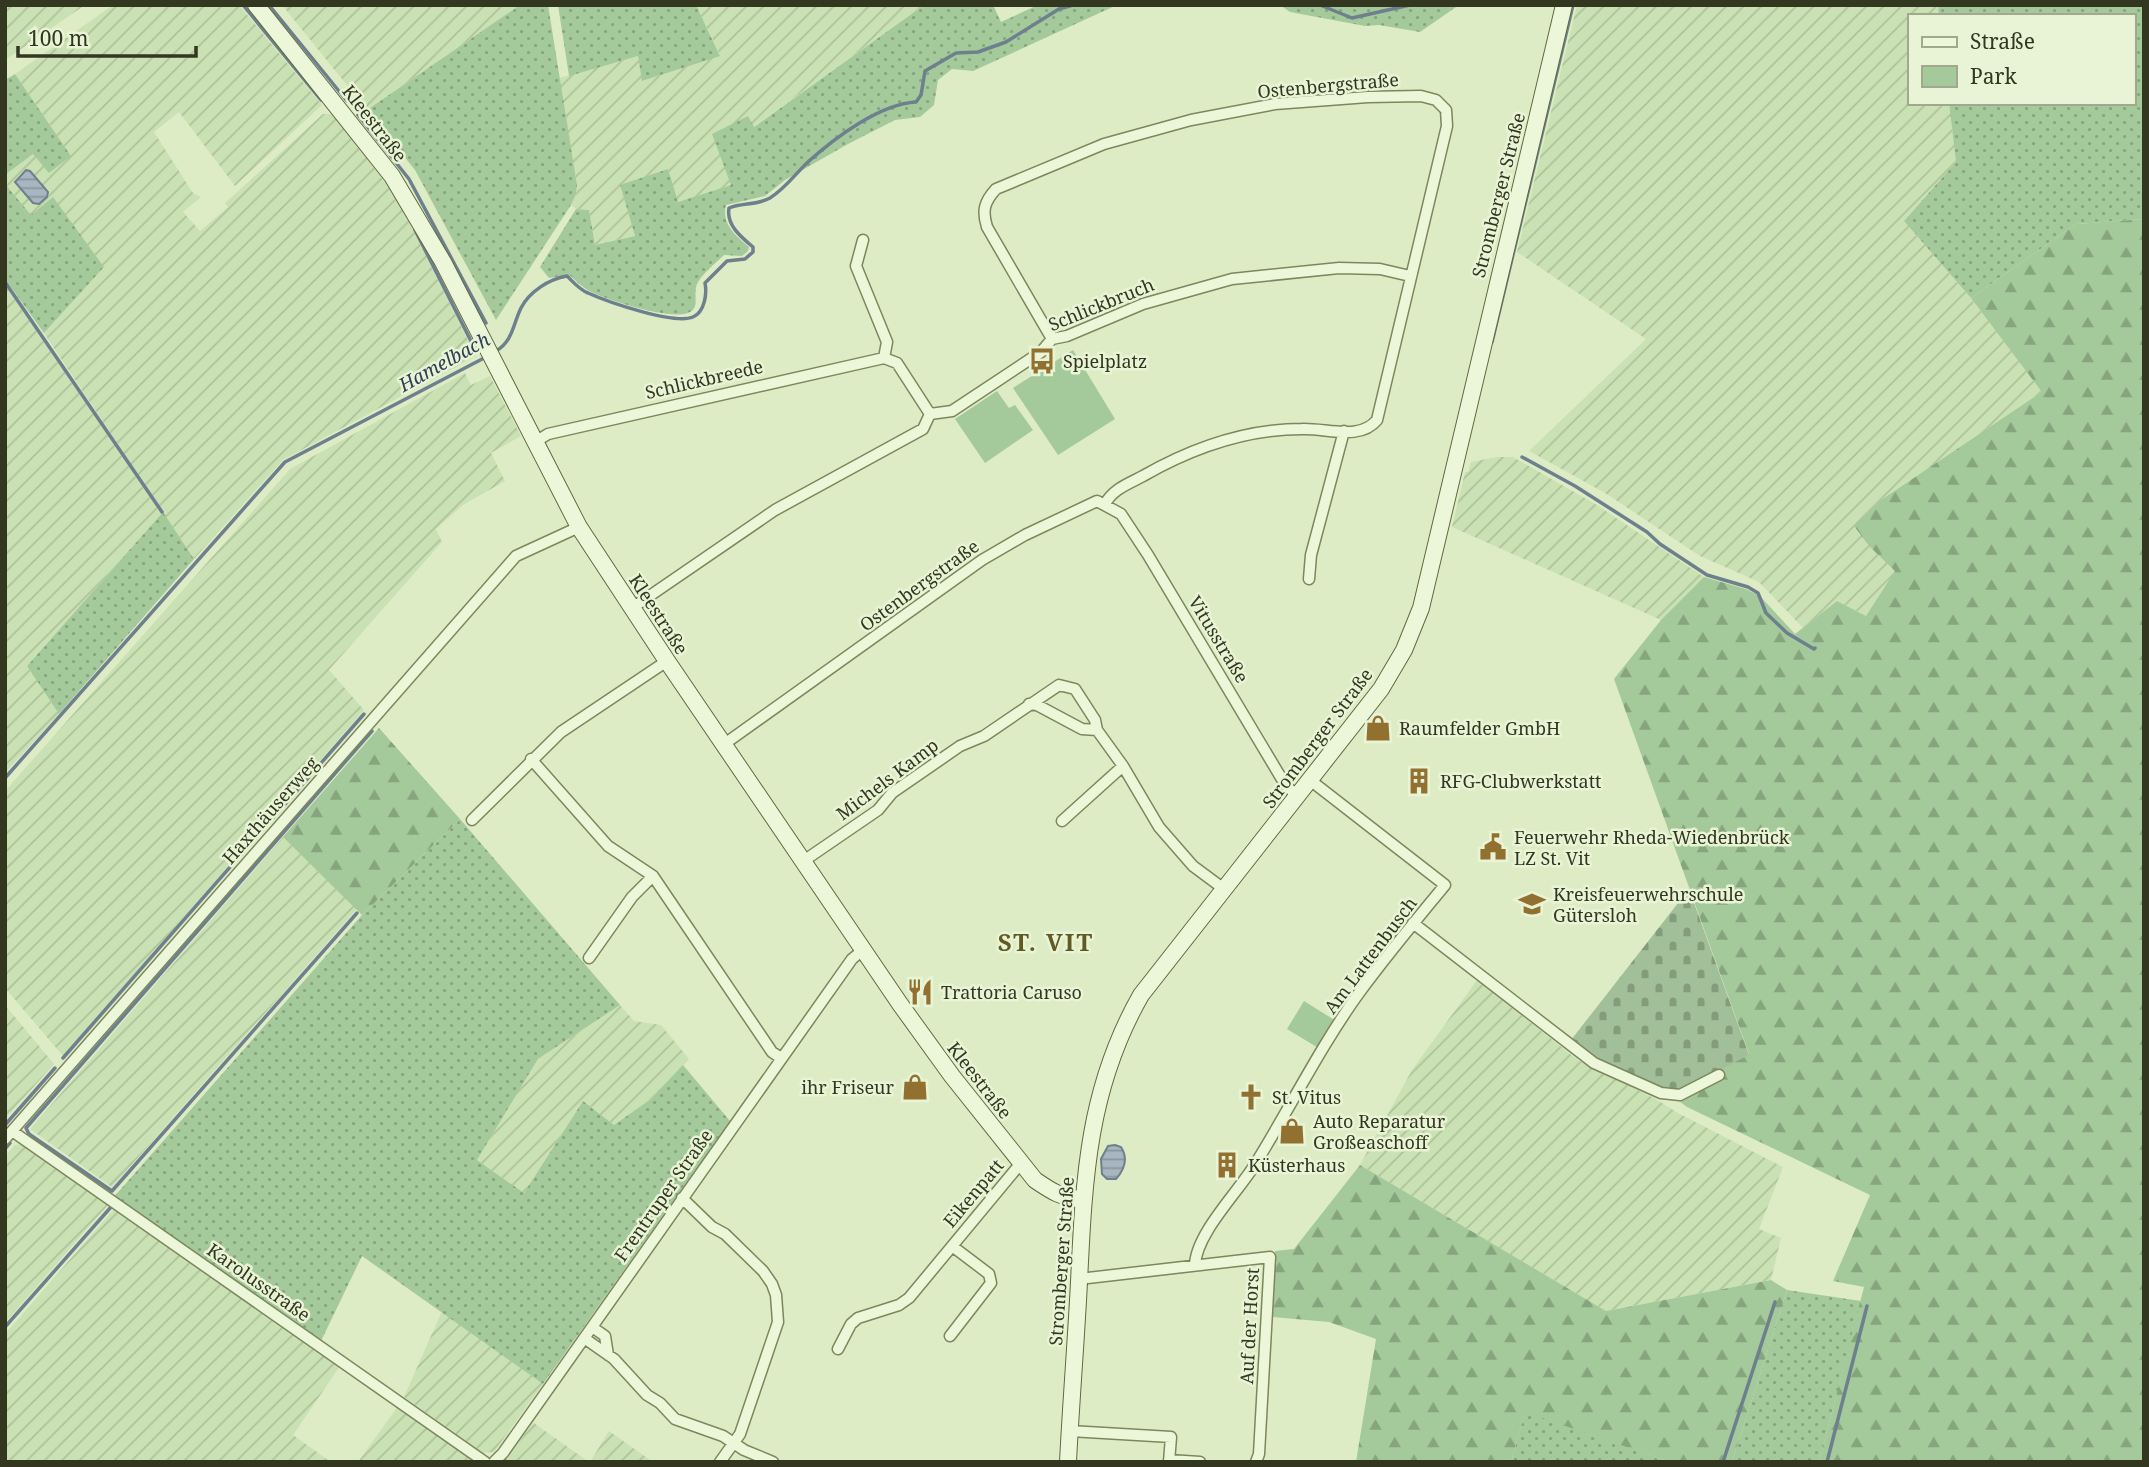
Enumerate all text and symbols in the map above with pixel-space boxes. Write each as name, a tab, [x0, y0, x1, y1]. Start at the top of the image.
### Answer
scale bar	[18, 14, 196, 58]
legend	[1908, 14, 2135, 105]
text: 100 m	[28, 24, 89, 52]
text: Straße	[1970, 27, 2035, 55]
text: Park	[1970, 62, 2017, 90]
street label: Ostenbergstraße	[1256, 67, 1400, 103]
street label: Kleestraße	[337, 80, 413, 166]
street label: Stromberger Straße	[1466, 110, 1530, 280]
street label: Schlickbruch	[1045, 272, 1157, 336]
water label: Hamelbach	[393, 326, 495, 398]
bus stop icon: Spielplatz	[1027, 346, 1057, 376]
place label: Spielplatz	[1063, 349, 1147, 373]
street label: Schlickbreede	[643, 354, 765, 404]
street label: Ostenbergstraße	[855, 534, 983, 636]
street label: Kleestraße	[624, 569, 694, 659]
street label: Vitusstraße	[1184, 591, 1254, 687]
street label: Stromberger Straße	[1256, 663, 1378, 813]
shop icon: Raumfelder GmbH	[1363, 713, 1393, 743]
place label: Raumfelder GmbH	[1399, 716, 1560, 740]
street label: Michels Kamp	[831, 733, 943, 825]
street label: Haxthäuserweg	[217, 751, 324, 869]
building icon: RFG-Clubwerkstatt	[1404, 766, 1434, 796]
place label: RFG-Clubwerkstatt	[1440, 769, 1601, 793]
place label: Feuerwehr Rheda-Wiedenbrück LZ St. Vit	[1514, 825, 1790, 870]
public building icon: Feuerwehr Rheda-Wiedenbrück LZ St. Vit	[1478, 832, 1508, 862]
place label: Kreisfeuerwehrschule Gütersloh	[1553, 882, 1744, 927]
school or university icon: Kreisfeuerwehrschule Gütersloh	[1517, 889, 1547, 919]
street label: Am Lattenbusch	[1318, 892, 1422, 1018]
district label: ST. VIT	[998, 925, 1094, 958]
restaurant icon: Trattoria Caruso	[905, 977, 935, 1007]
place label: Trattoria Caruso	[941, 980, 1082, 1004]
street label: Kleestraße	[942, 1037, 1018, 1123]
shop icon: ihr Friseur	[900, 1072, 930, 1102]
place label: ihr Friseur	[801, 1075, 895, 1099]
church icon: St. Vitus	[1236, 1082, 1266, 1112]
place label: St. Vitus	[1272, 1085, 1341, 1109]
place label: Auto Reparatur Großeaschoff	[1313, 1109, 1446, 1154]
shop icon: Auto Reparatur Großeaschoff	[1277, 1116, 1307, 1146]
street label: Frentruper Straße	[608, 1124, 718, 1266]
building icon: Küsterhaus	[1212, 1150, 1242, 1180]
place label: Küsterhaus	[1248, 1153, 1345, 1177]
street label: Eikenpatt	[937, 1154, 1009, 1232]
street label: Stromberger Straße	[1043, 1176, 1079, 1346]
street label: Karolusstraße	[203, 1238, 315, 1326]
street label: Auf der Horst	[1234, 1267, 1264, 1385]

